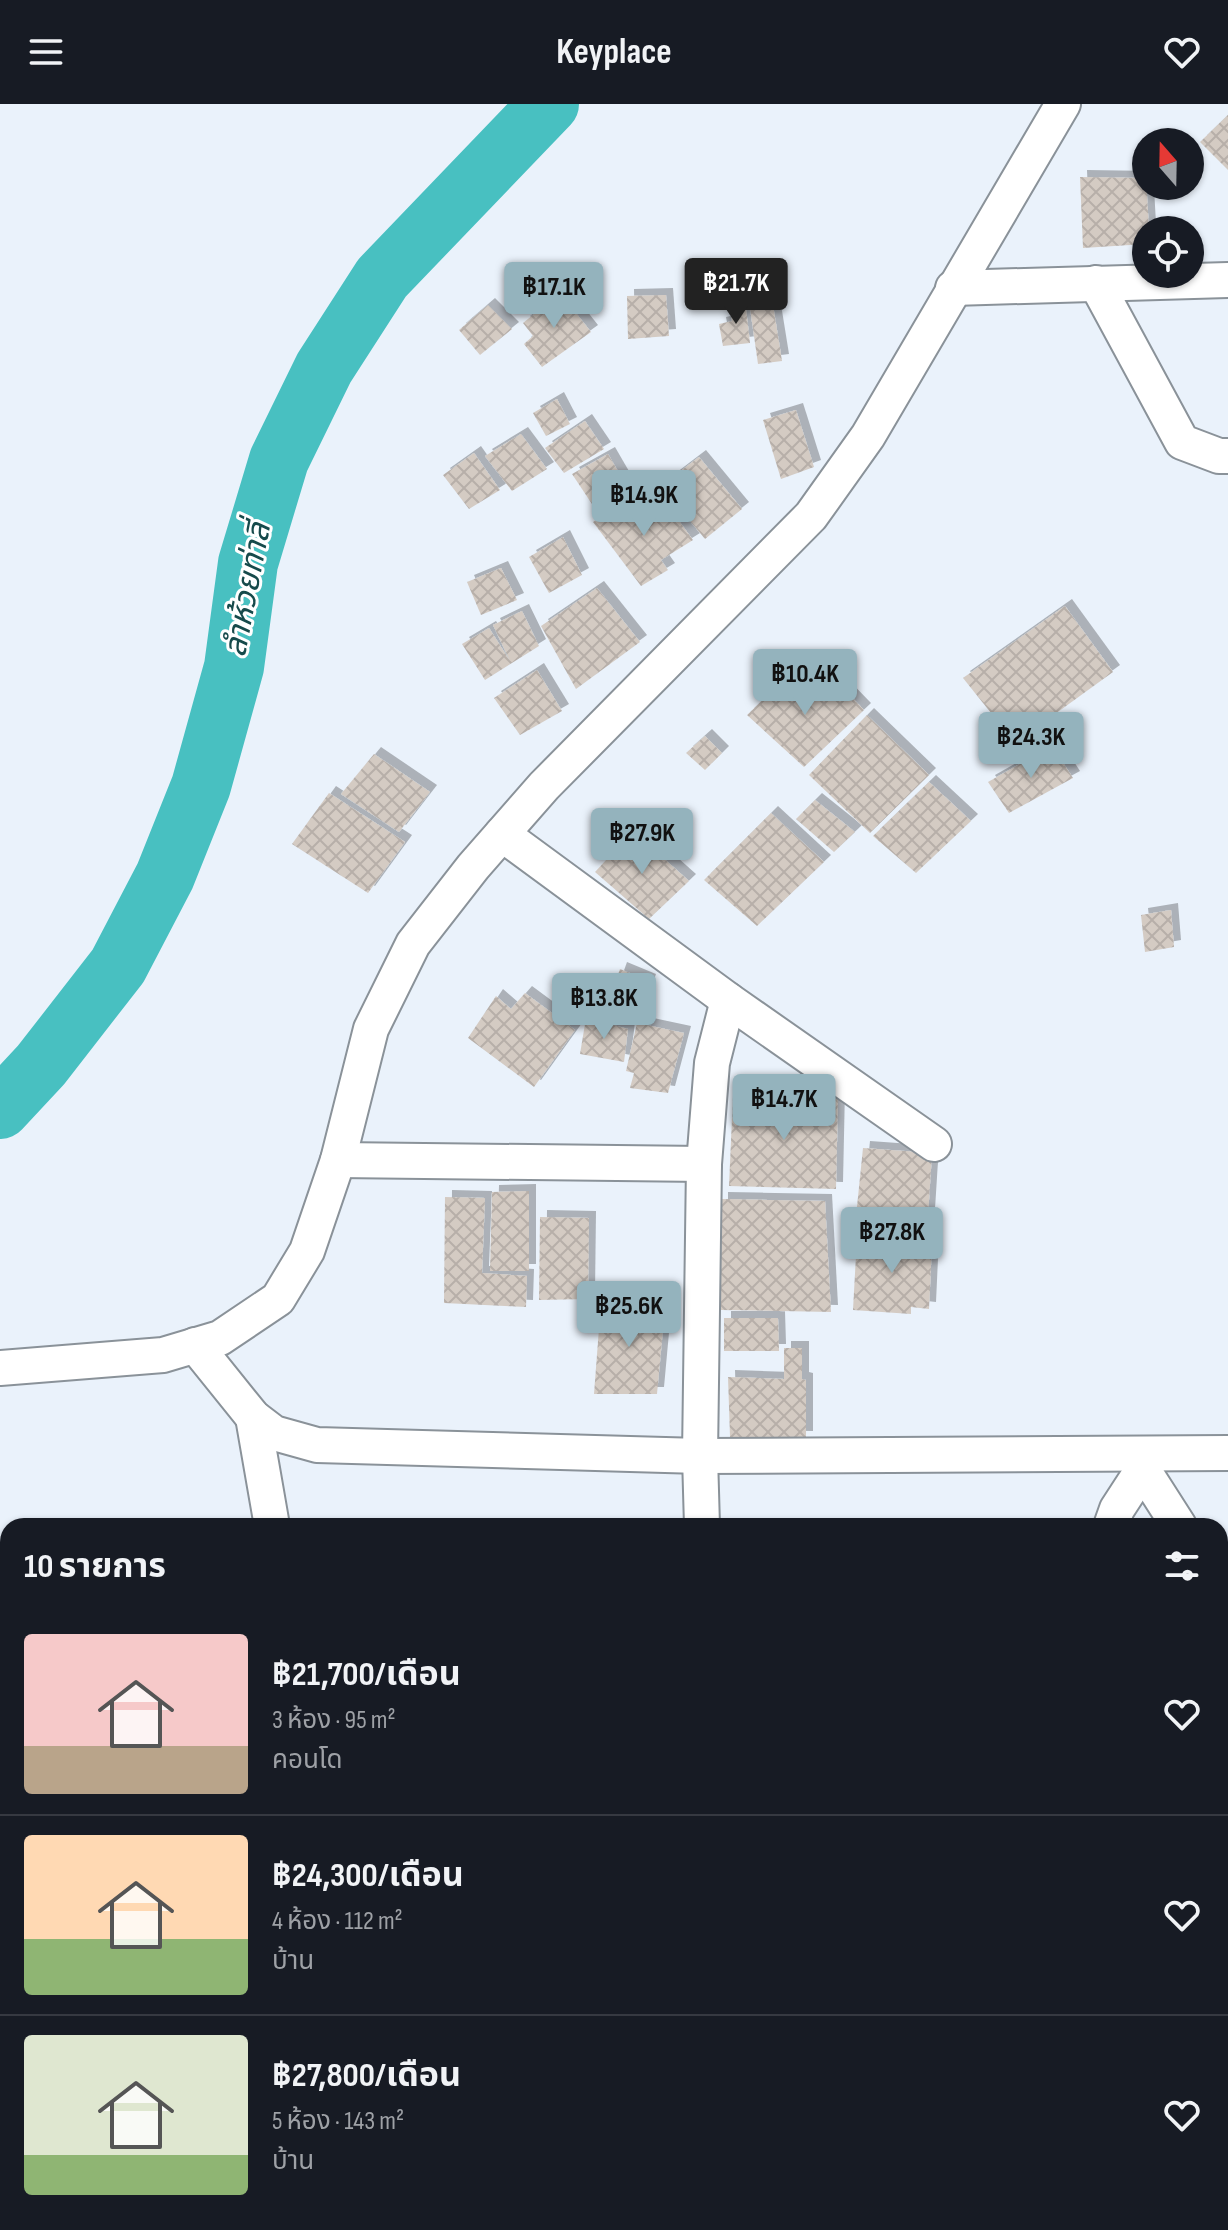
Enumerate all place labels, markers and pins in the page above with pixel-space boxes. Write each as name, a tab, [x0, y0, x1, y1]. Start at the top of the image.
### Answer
pin: ฿21.7K	[671, 258, 801, 326]
pin: ฿17.1K	[489, 262, 619, 330]
pin: ฿14.9K	[579, 470, 709, 538]
pin: ฿10.4K	[740, 649, 870, 717]
pin: ฿24.3K	[966, 712, 1096, 780]
pin: ฿27.9K	[577, 808, 707, 876]
pin: ฿13.8K	[539, 973, 669, 1041]
pin: ฿14.7K	[719, 1074, 849, 1142]
pin: ฿27.8K	[827, 1207, 957, 1275]
pin: ฿25.6K	[564, 1281, 694, 1349]

